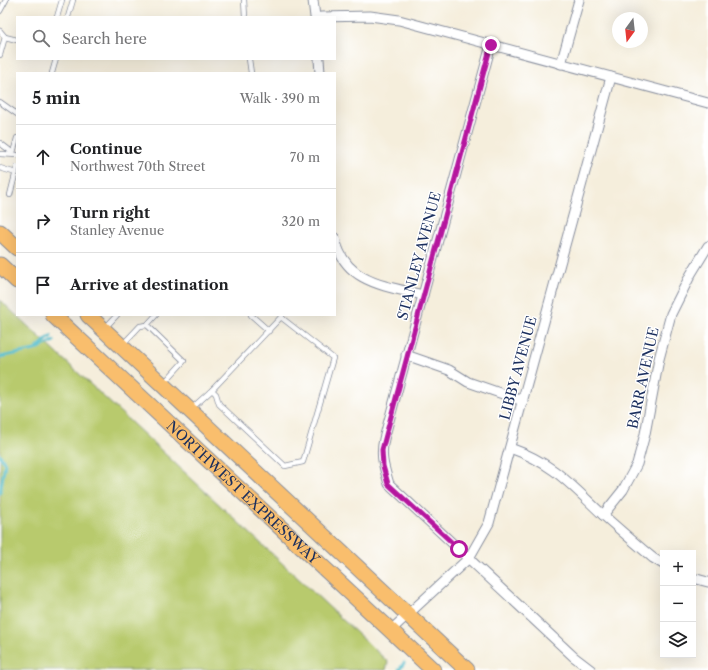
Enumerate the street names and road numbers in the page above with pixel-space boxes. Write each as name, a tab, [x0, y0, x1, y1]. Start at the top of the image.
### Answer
street label: STANLEY AVENUE	[393, 190, 445, 322]
street label: LIBBY AVENUE	[495, 314, 541, 422]
street label: BARR AVENUE	[623, 325, 663, 431]
street label: NORTHWEST EXPRESSWAY	[163, 417, 324, 569]

